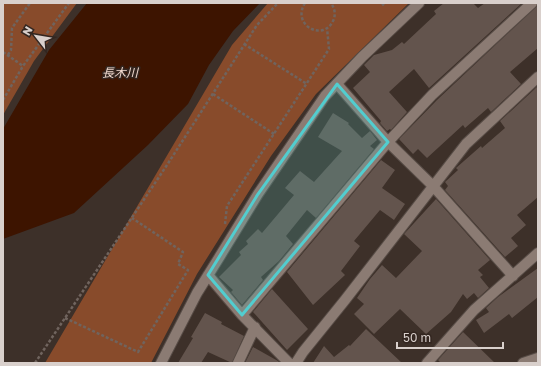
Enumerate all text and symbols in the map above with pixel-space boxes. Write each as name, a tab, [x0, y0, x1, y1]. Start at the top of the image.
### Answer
north arrow	[16, 16, 56, 56]
text: N	[19, 24, 35, 38]
water label: 長木川	[102, 65, 140, 80]
scale bar	[397, 324, 503, 350]
text: 50 m	[403, 330, 431, 345]

